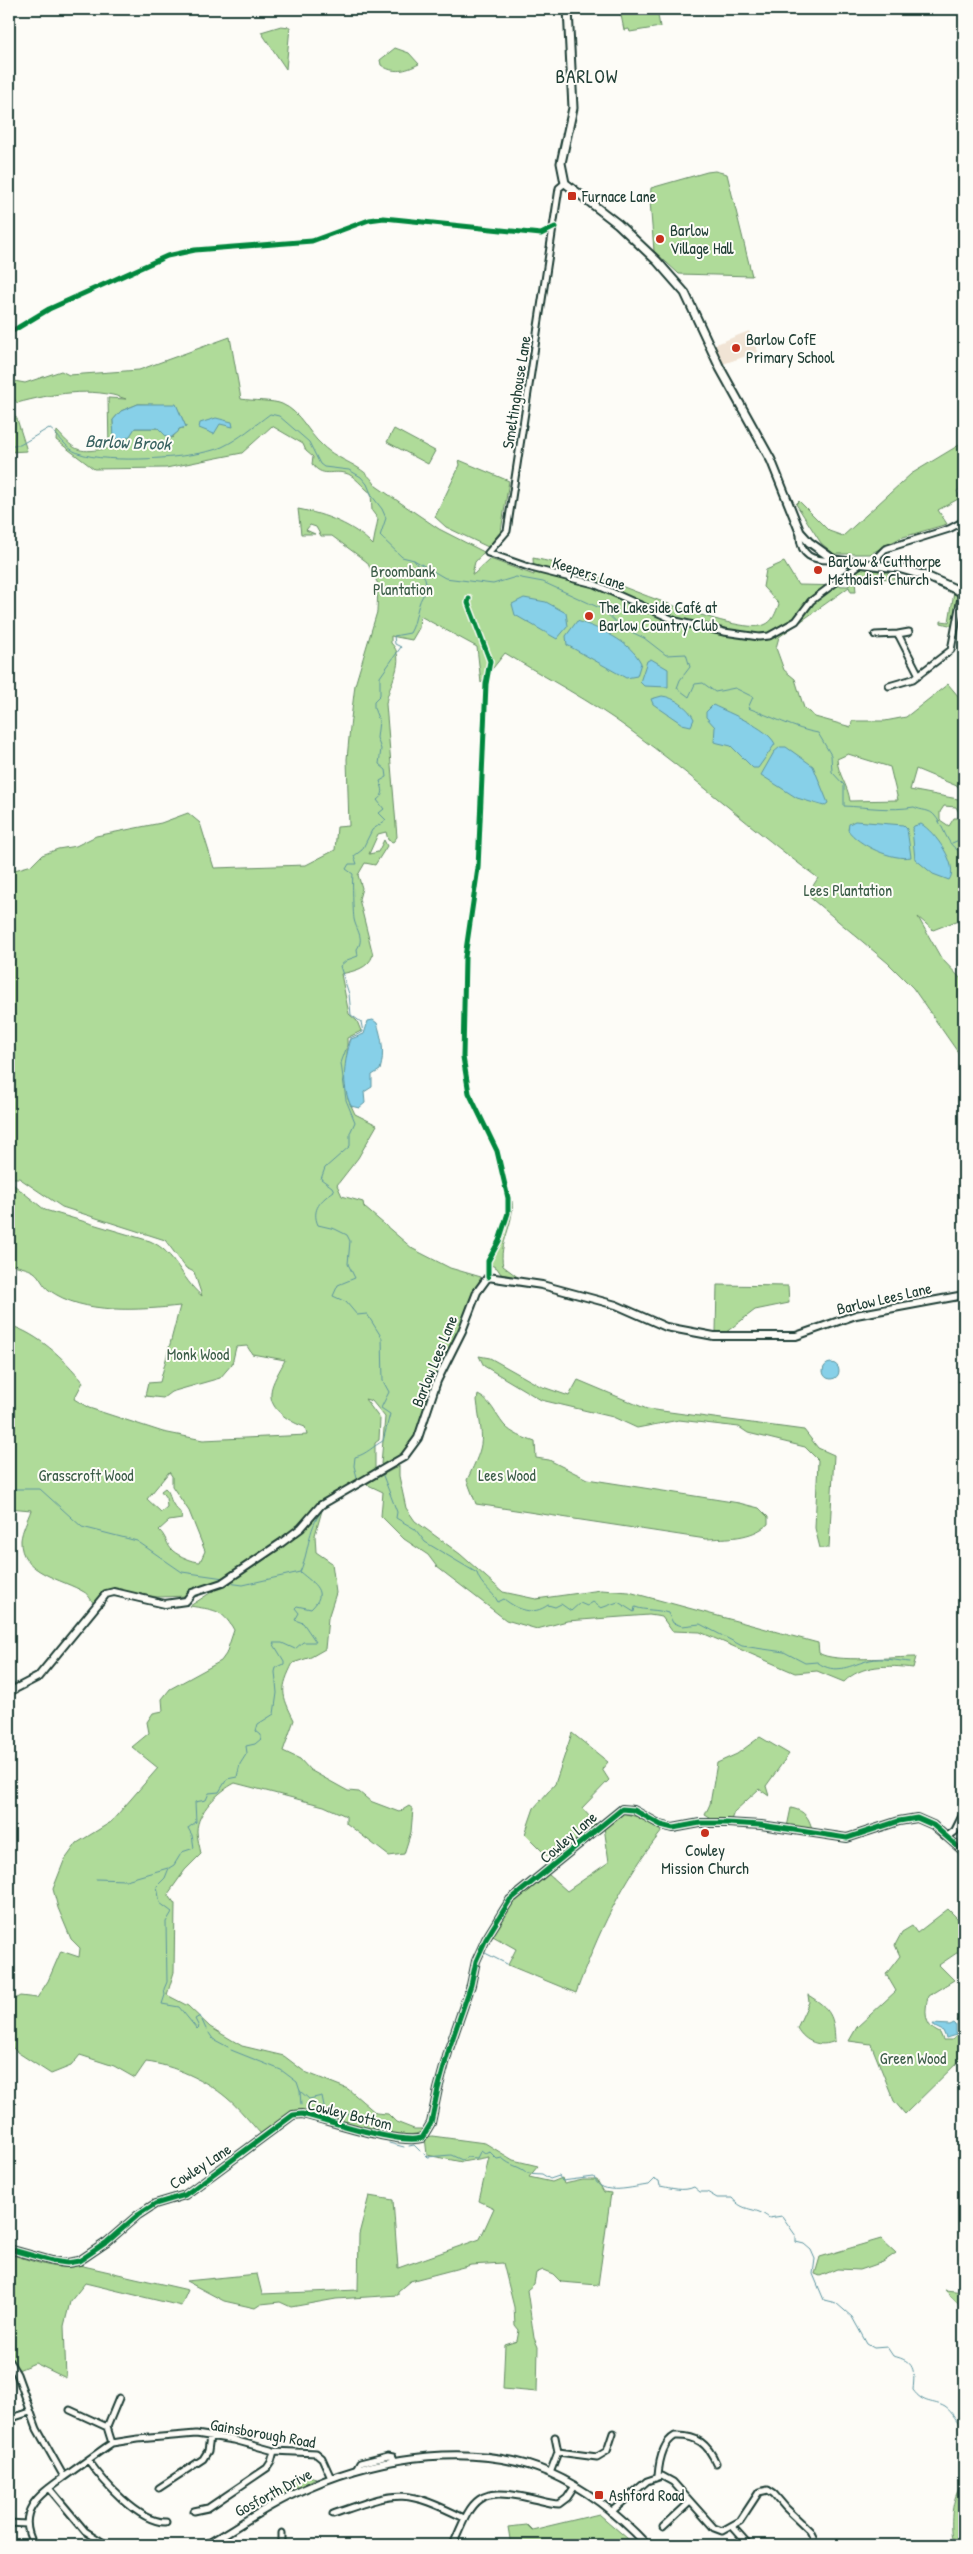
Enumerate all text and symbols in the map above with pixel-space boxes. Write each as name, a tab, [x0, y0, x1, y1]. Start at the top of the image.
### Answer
district label: BARLOW	[556, 63, 618, 89]
place label: Furnace Lane	[581, 185, 657, 207]
marker: Furnace Lane	[566, 190, 578, 202]
place label: Barlow Village Hall	[670, 219, 734, 259]
marker: Barlow Village Hall	[654, 233, 666, 245]
place label: Barlow CofE Primary School	[746, 328, 835, 368]
street label: Smeltinghouse Lane	[496, 333, 536, 450]
marker: Barlow CofE Primary School	[730, 342, 742, 354]
water label: Barlow Brook	[85, 428, 173, 456]
place label: Barlow & Cutthorpe Methodist Church	[828, 550, 942, 590]
street label: Keepers Lane	[549, 551, 629, 595]
park label: Broombank Plantation	[371, 560, 436, 600]
marker: Barlow & Cutthorpe Methodist Church	[812, 564, 824, 576]
place label: The Lakeside Café at Barlow Country Club	[599, 596, 718, 636]
marker: The Lakeside Café at Barlow Country Club	[583, 610, 595, 622]
park label: Lees Plantation	[804, 879, 892, 901]
street label: Barlow Lees Lane	[834, 1276, 934, 1320]
street label: Barlow Lees Lane	[406, 1311, 463, 1410]
park label: Monk Wood	[167, 1343, 229, 1365]
park label: Grasscroft Wood	[38, 1464, 134, 1486]
park label: Lees Wood	[478, 1464, 536, 1486]
street label: Cowley Lane	[535, 1805, 602, 1868]
marker: Cowley Mission Church	[699, 1827, 711, 1839]
place label: Cowley Mission Church	[661, 1839, 749, 1879]
park label: Green Wood	[880, 2047, 946, 2069]
street label: Cowley Bottom	[305, 2093, 395, 2135]
street label: Cowley Lane	[165, 2138, 236, 2194]
street label: Gainsborough Road	[209, 2413, 317, 2453]
street label: Gosforth Drive	[230, 2462, 316, 2522]
place label: Ashford Road	[609, 2484, 684, 2506]
marker: Ashford Road	[593, 2489, 605, 2501]

